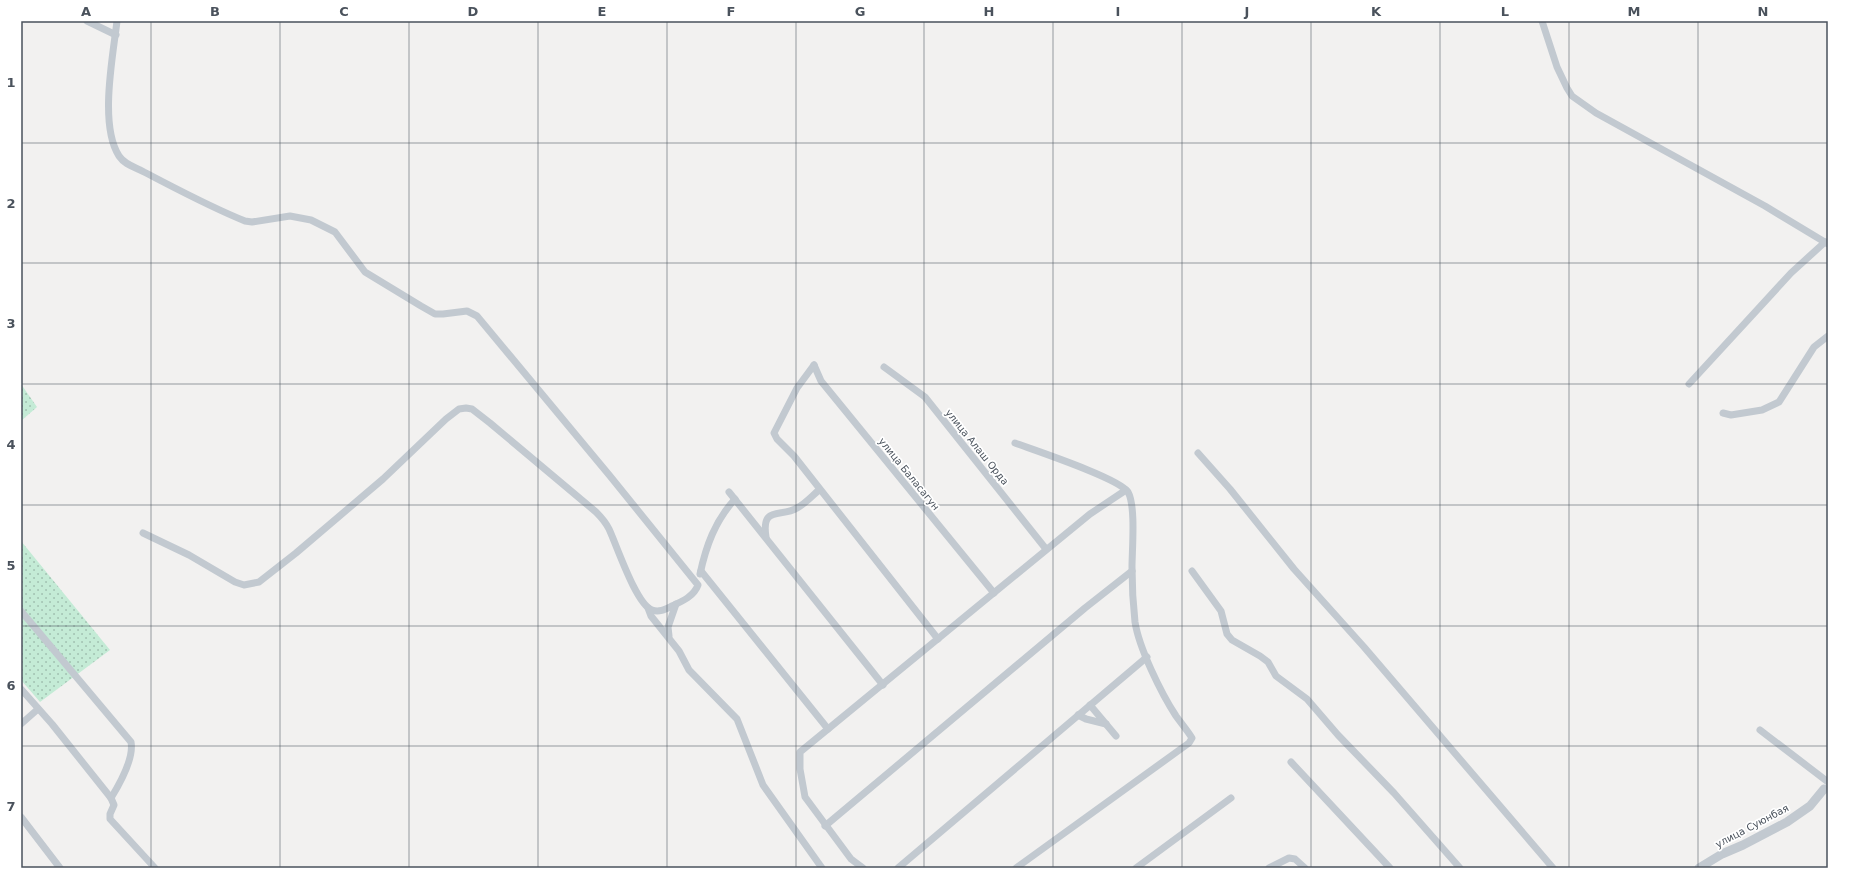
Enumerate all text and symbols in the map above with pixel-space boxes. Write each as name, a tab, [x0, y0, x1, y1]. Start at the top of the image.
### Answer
text: A	[81, 4, 91, 19]
text: B	[210, 4, 220, 19]
text: C	[339, 4, 349, 19]
text: D	[468, 4, 479, 19]
text: E	[598, 4, 606, 19]
text: F	[727, 4, 735, 19]
text: G	[855, 4, 865, 19]
text: H	[984, 4, 994, 19]
text: I	[1116, 4, 1120, 19]
text: J	[1244, 4, 1249, 19]
text: K	[1371, 4, 1382, 19]
text: L	[1501, 4, 1509, 19]
text: M	[1628, 4, 1640, 19]
text: N	[1758, 4, 1768, 19]
text: 1	[6, 75, 16, 90]
text: 2	[6, 196, 16, 211]
text: 3	[6, 316, 16, 331]
street label: улица Алаш Орда	[943, 407, 1011, 487]
street label: улица Баласагун	[876, 436, 942, 512]
text: 4	[6, 437, 16, 452]
text: 5	[6, 558, 16, 573]
text: 6	[6, 678, 16, 693]
text: 7	[6, 799, 16, 814]
street label: улица Суюнбая	[1714, 802, 1790, 850]

